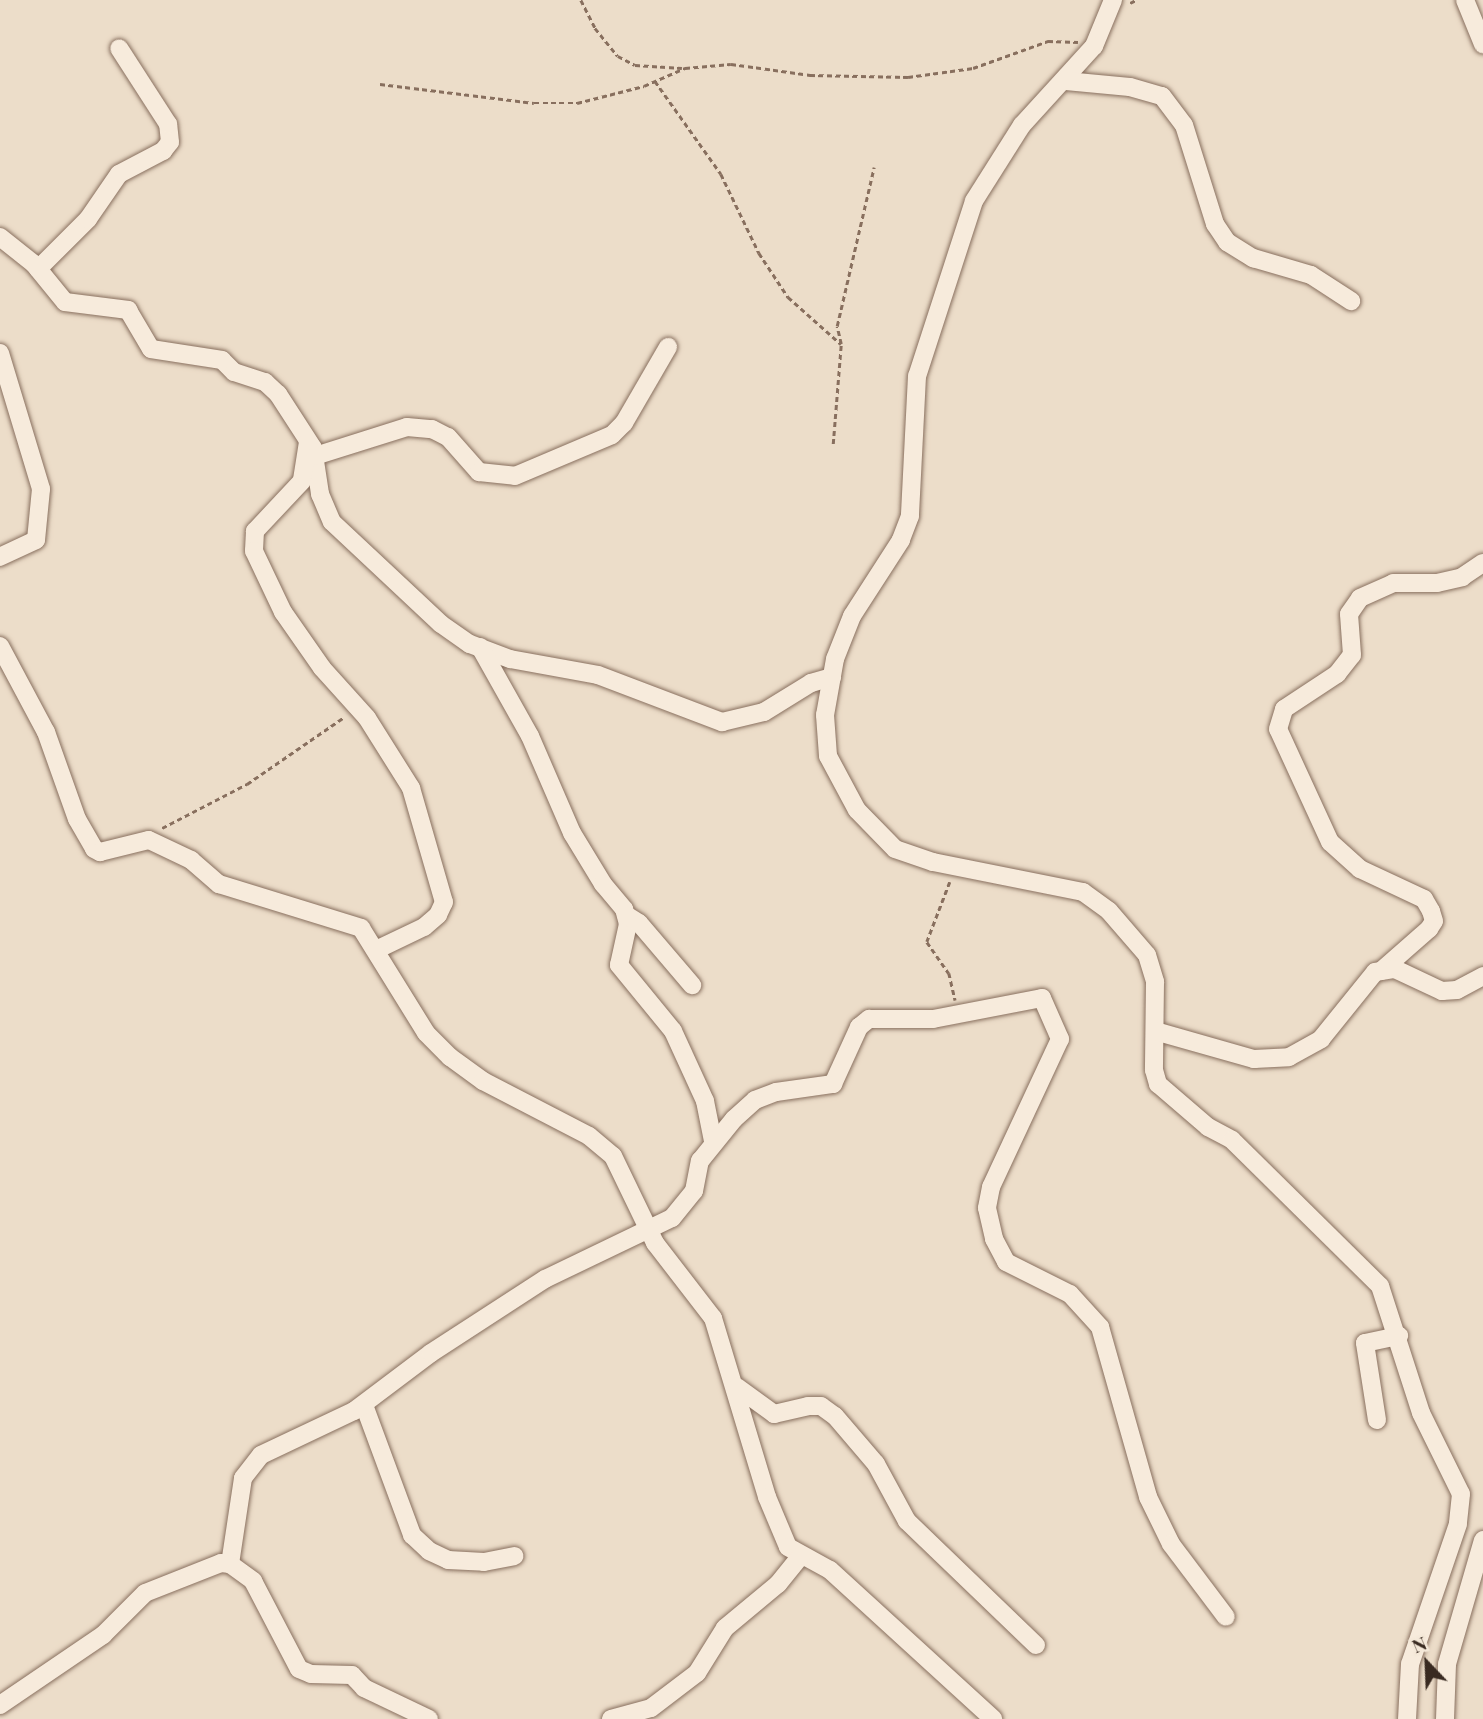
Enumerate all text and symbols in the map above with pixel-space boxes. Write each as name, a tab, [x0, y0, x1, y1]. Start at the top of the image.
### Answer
north arrow	[1392, 1628, 1462, 1698]
text: N	[1407, 1629, 1430, 1658]

